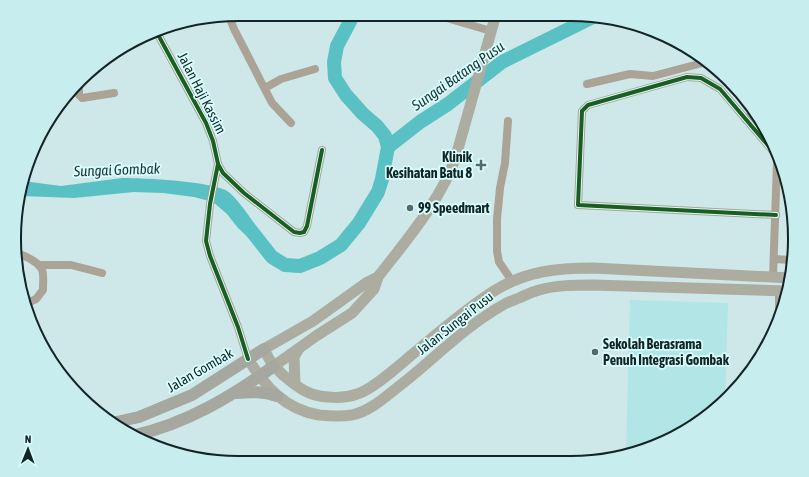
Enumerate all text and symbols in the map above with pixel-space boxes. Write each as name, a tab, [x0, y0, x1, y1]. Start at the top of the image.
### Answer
water label: Sungai Batang Pusu	[407, 37, 507, 114]
street label: Jalan Haji Kassim	[175, 50, 229, 136]
place label: Klinik Kesihatan Batu 8	[386, 149, 473, 181]
water label: Sungai Gombak	[72, 159, 161, 180]
marker: Klinik Kesihatan Batu 8	[475, 159, 487, 171]
place label: 99 Speedmart	[418, 200, 489, 216]
marker: 99 Speedmart	[405, 203, 415, 213]
street label: Jalan Sungai Pusu	[414, 288, 496, 358]
place label: Sekolah Berasrama Penuh Integrasi Gombak	[603, 336, 730, 368]
street label: Jalan Gombak	[164, 345, 236, 395]
marker: Sekolah Berasrama Penuh Integrasi Gombak	[590, 347, 600, 357]
north arrow	[8, 429, 48, 469]
text: N	[25, 433, 32, 445]

